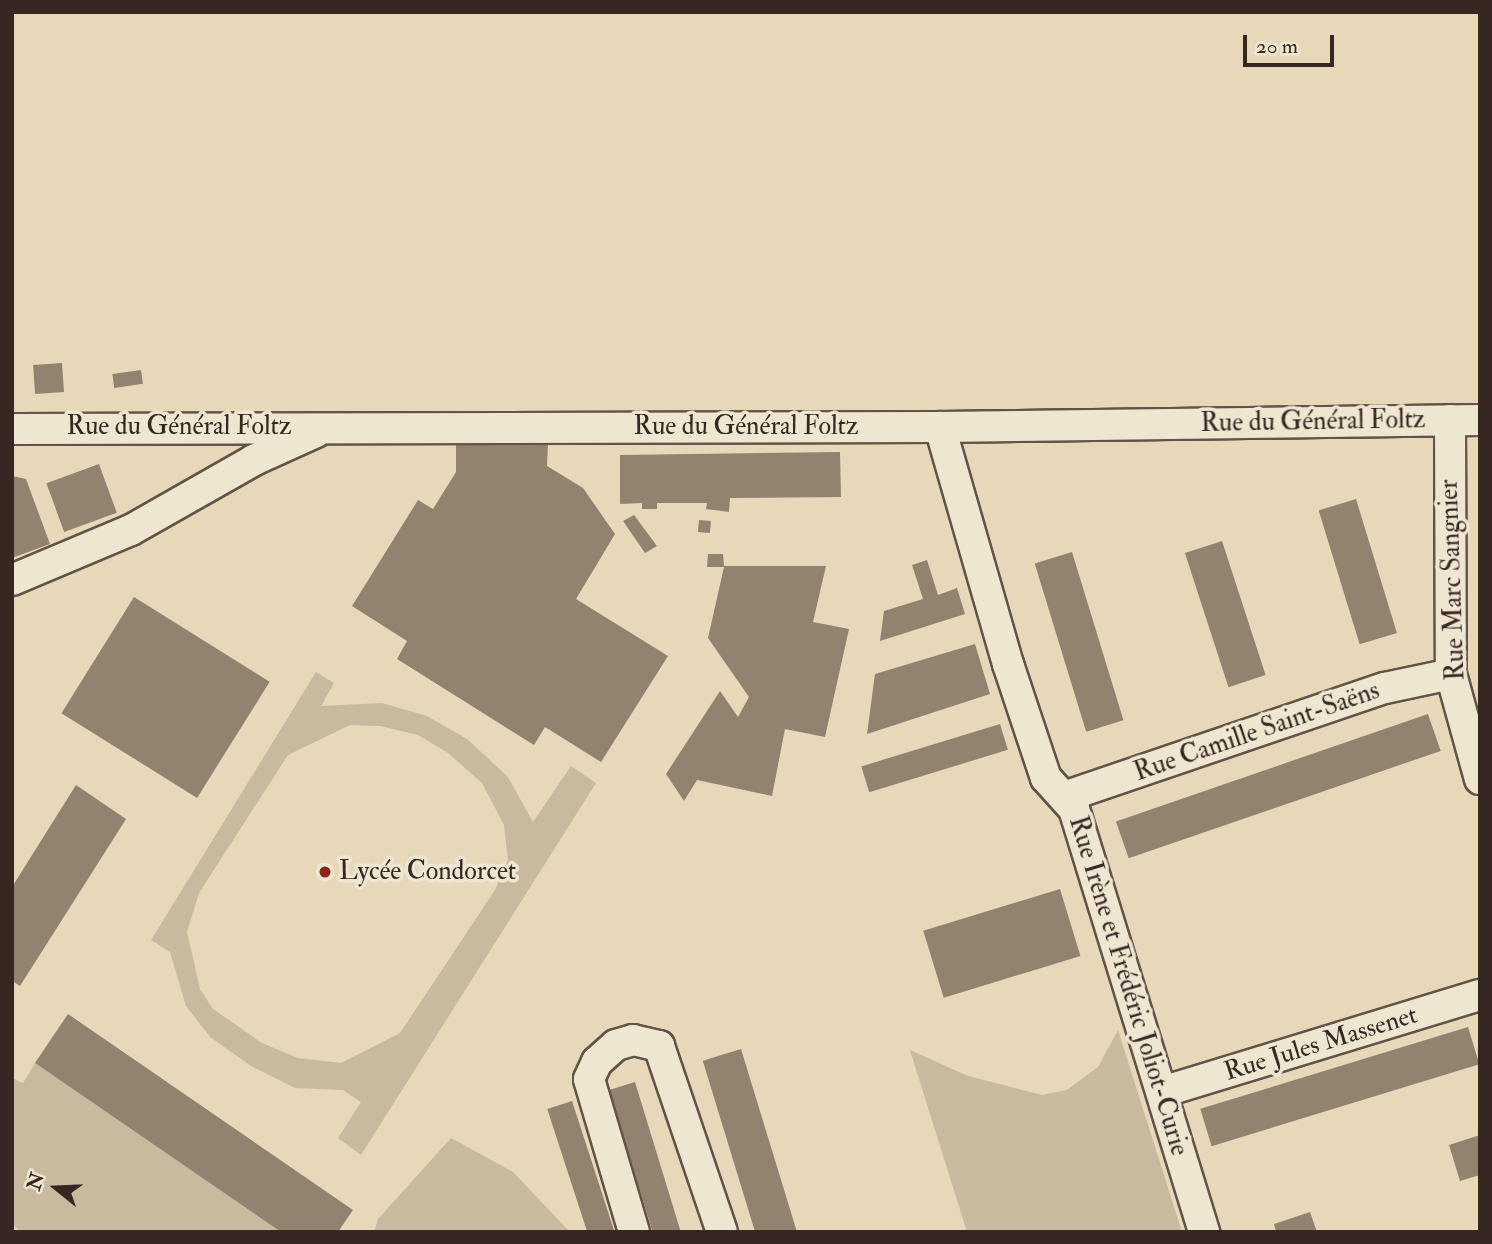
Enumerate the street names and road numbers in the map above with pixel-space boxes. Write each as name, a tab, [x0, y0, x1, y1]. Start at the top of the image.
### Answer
street label: Rue du Général Foltz	[1200, 404, 1426, 440]
street label: Rue du Général Foltz	[67, 411, 291, 443]
street label: Rue du Général Foltz	[634, 411, 858, 443]
street label: Rue Marc Sangnier	[1434, 479, 1472, 681]
street label: Rue Camille Saint-Saëns	[1130, 675, 1384, 789]
street label: Rue Irène et Frédéric Joliot-Curie	[1061, 813, 1195, 1159]
street label: Rue Jules Massenet	[1221, 1000, 1421, 1088]

